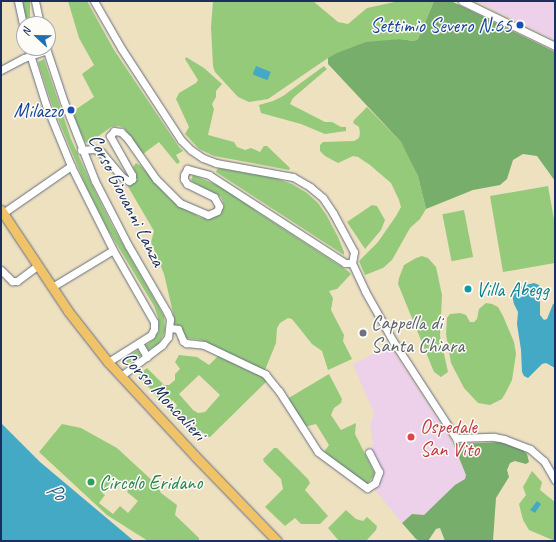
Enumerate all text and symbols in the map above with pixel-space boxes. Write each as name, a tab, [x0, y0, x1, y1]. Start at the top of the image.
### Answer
place label: Settimio Severo N.65	[370, 13, 512, 37]
north arrow	[16, 16, 56, 56]
marker: Settimio Severo N.65	[515, 20, 525, 30]
text: N	[18, 26, 34, 38]
place label: Milazzo	[14, 98, 63, 122]
marker: Milazzo	[66, 105, 76, 115]
street label: Corso Giovanni Lanza	[83, 130, 171, 270]
place label: Villa Abegg	[476, 277, 549, 301]
marker: Villa Abegg	[463, 284, 473, 294]
place label: Cappella di Santa Chiara	[371, 310, 464, 357]
marker: Cappella di Santa Chiara	[358, 328, 368, 338]
street label: Corso Moncalieri	[117, 347, 211, 445]
place label: Ospedale San Vito	[420, 414, 479, 461]
marker: Ospedale San Vito	[405, 431, 417, 443]
place label: Circolo Eridano	[99, 470, 202, 494]
water label: Po	[42, 476, 70, 506]
marker: Circolo Eridano	[86, 477, 96, 487]

